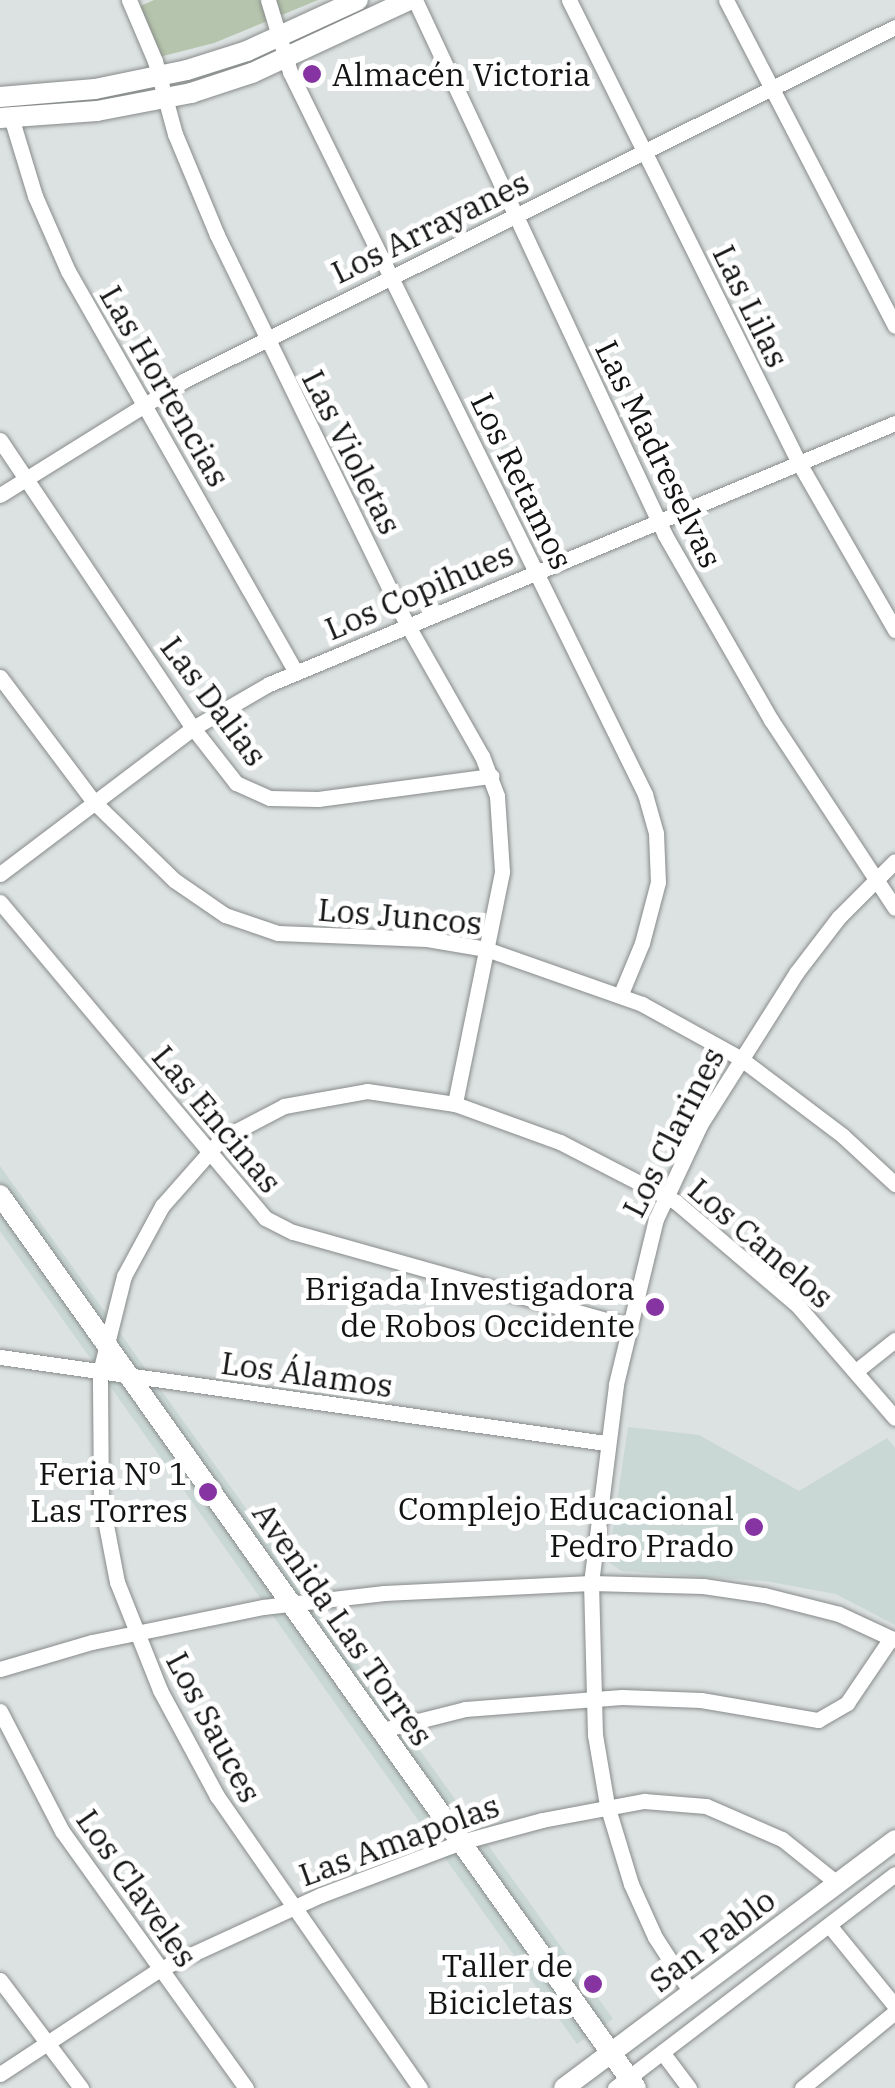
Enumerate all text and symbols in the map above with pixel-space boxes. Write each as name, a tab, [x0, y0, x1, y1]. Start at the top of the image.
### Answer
place label: Almacén Victoria	[332, 55, 591, 93]
marker: Almacén Victoria	[301, 63, 323, 85]
street label: Los Arrayanes	[325, 163, 535, 291]
street label: Las Lilas	[705, 239, 797, 373]
street label: Las Hortencias	[92, 279, 238, 493]
street label: Las Madreselvas	[587, 334, 731, 574]
street label: Las Violetas	[294, 363, 410, 541]
street label: Los Retamos	[463, 387, 581, 575]
street label: Los Copihues	[319, 534, 519, 648]
street label: Las Dalias	[153, 629, 275, 773]
street label: Los Juncos	[316, 890, 484, 942]
street label: Las Encinas	[144, 1037, 290, 1201]
street label: Los Clarines	[614, 1041, 732, 1223]
street label: Los Canelos	[681, 1170, 841, 1316]
place label: Brigada Investigadora de Robos Occidente	[304, 1270, 635, 1345]
marker: Brigada Investigadora de Robos Occidente	[644, 1296, 666, 1318]
street label: Los Álamos	[219, 1343, 395, 1405]
place label: Feria Nº 1 Las Torres	[30, 1455, 188, 1530]
marker: Feria Nº 1 Las Torres	[197, 1481, 219, 1503]
place label: Complejo Educacional Pedro Prado	[398, 1490, 734, 1565]
street label: Avenida Las Torres	[245, 1495, 441, 1753]
marker: Complejo Educacional Pedro Prado	[743, 1516, 765, 1538]
street label: Los Sauces	[158, 1645, 270, 1809]
street label: Las Amapolas	[294, 1786, 504, 1894]
street label: Los Claveles	[69, 1802, 205, 1974]
street label: San Pablo	[641, 1880, 783, 2000]
place label: Taller de Bicicletas	[427, 1947, 573, 2022]
marker: Taller de Bicicletas	[582, 1973, 604, 1995]

